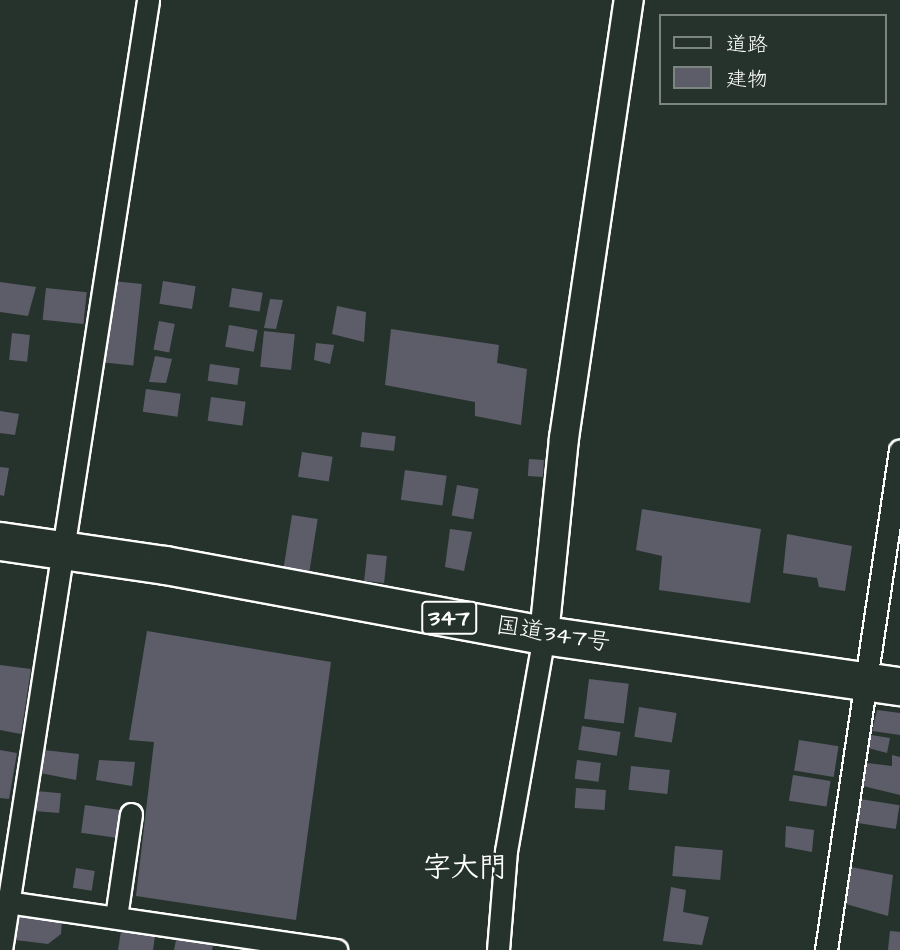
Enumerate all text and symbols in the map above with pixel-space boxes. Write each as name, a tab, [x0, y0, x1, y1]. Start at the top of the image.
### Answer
legend	[659, 14, 886, 105]
text: 道路	[726, 30, 768, 59]
text: 建物	[726, 65, 768, 94]
road number: 347	[421, 598, 477, 638]
street label: 国道347号	[494, 612, 612, 658]
district label: 字大門	[423, 851, 507, 885]

